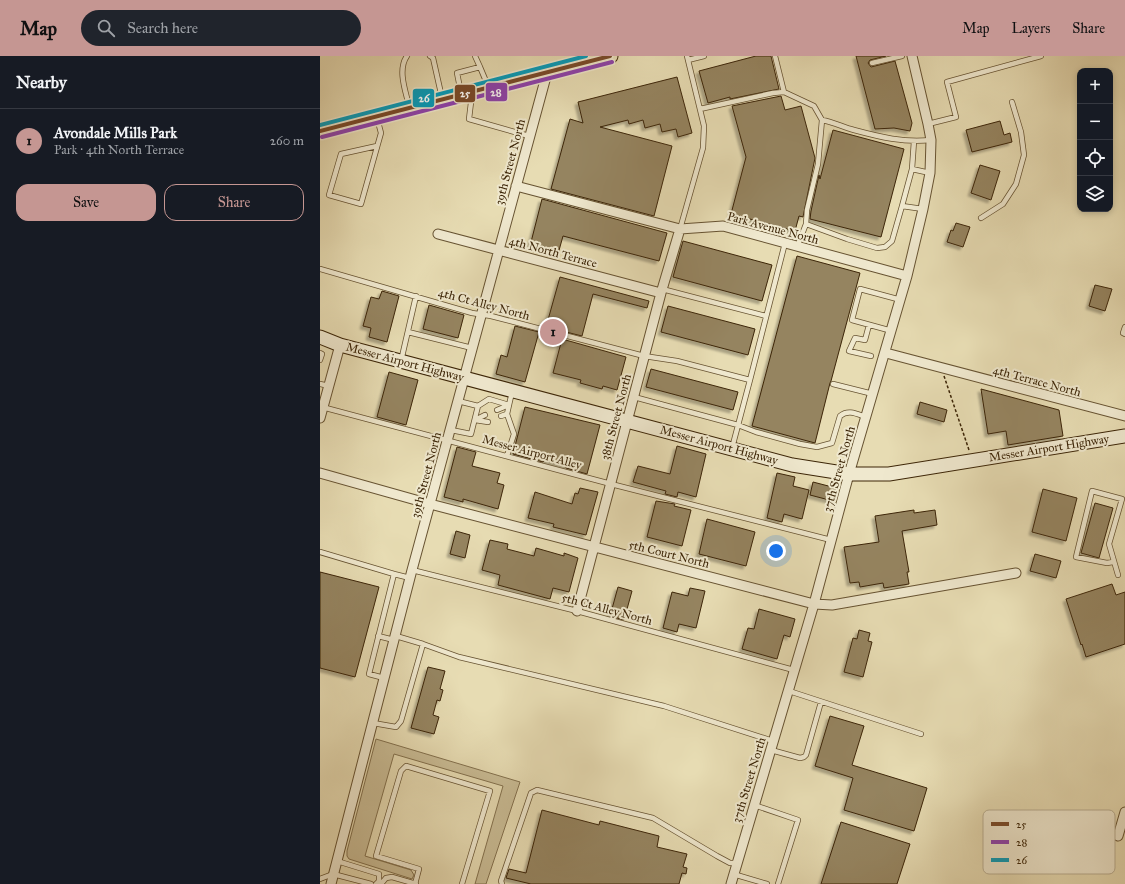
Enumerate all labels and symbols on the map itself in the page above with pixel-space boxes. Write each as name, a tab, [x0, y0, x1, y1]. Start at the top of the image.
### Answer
line badge: 28	[485, 82, 508, 102]
line badge: 25	[454, 84, 476, 103]
text: 28	[490, 86, 502, 99]
text: 25	[460, 87, 471, 100]
line badge: 26	[412, 88, 435, 108]
text: 26	[418, 92, 431, 105]
street label: 39th Street North	[492, 117, 528, 207]
street label: Park Avenue North	[726, 209, 821, 247]
street label: 4th North Terrace	[507, 234, 599, 270]
street label: 4th Ct Alley North	[437, 285, 532, 323]
pin: 1	[540, 317, 566, 347]
street label: Messer Airport Highway	[344, 340, 466, 386]
street label: 4th Terrace North	[991, 363, 1083, 400]
street label: 38th Street North	[598, 372, 634, 462]
street label: Messer Airport Highway	[658, 423, 780, 469]
street label: 37th Street North	[820, 424, 858, 514]
street label: 39th Street North	[408, 430, 444, 520]
street label: Messer Airport Alley	[481, 432, 584, 472]
street label: Messer Airport Highway	[988, 432, 1111, 465]
street label: 5th Court North	[627, 537, 711, 571]
your location	[766, 541, 786, 561]
street label: 5th Ct Alley North	[560, 590, 654, 628]
street label: 37th Street North	[729, 735, 769, 824]
legend	[983, 810, 1115, 874]
text: 25	[1016, 818, 1026, 831]
text: 28	[1016, 836, 1027, 849]
text: 26	[1016, 854, 1027, 867]

